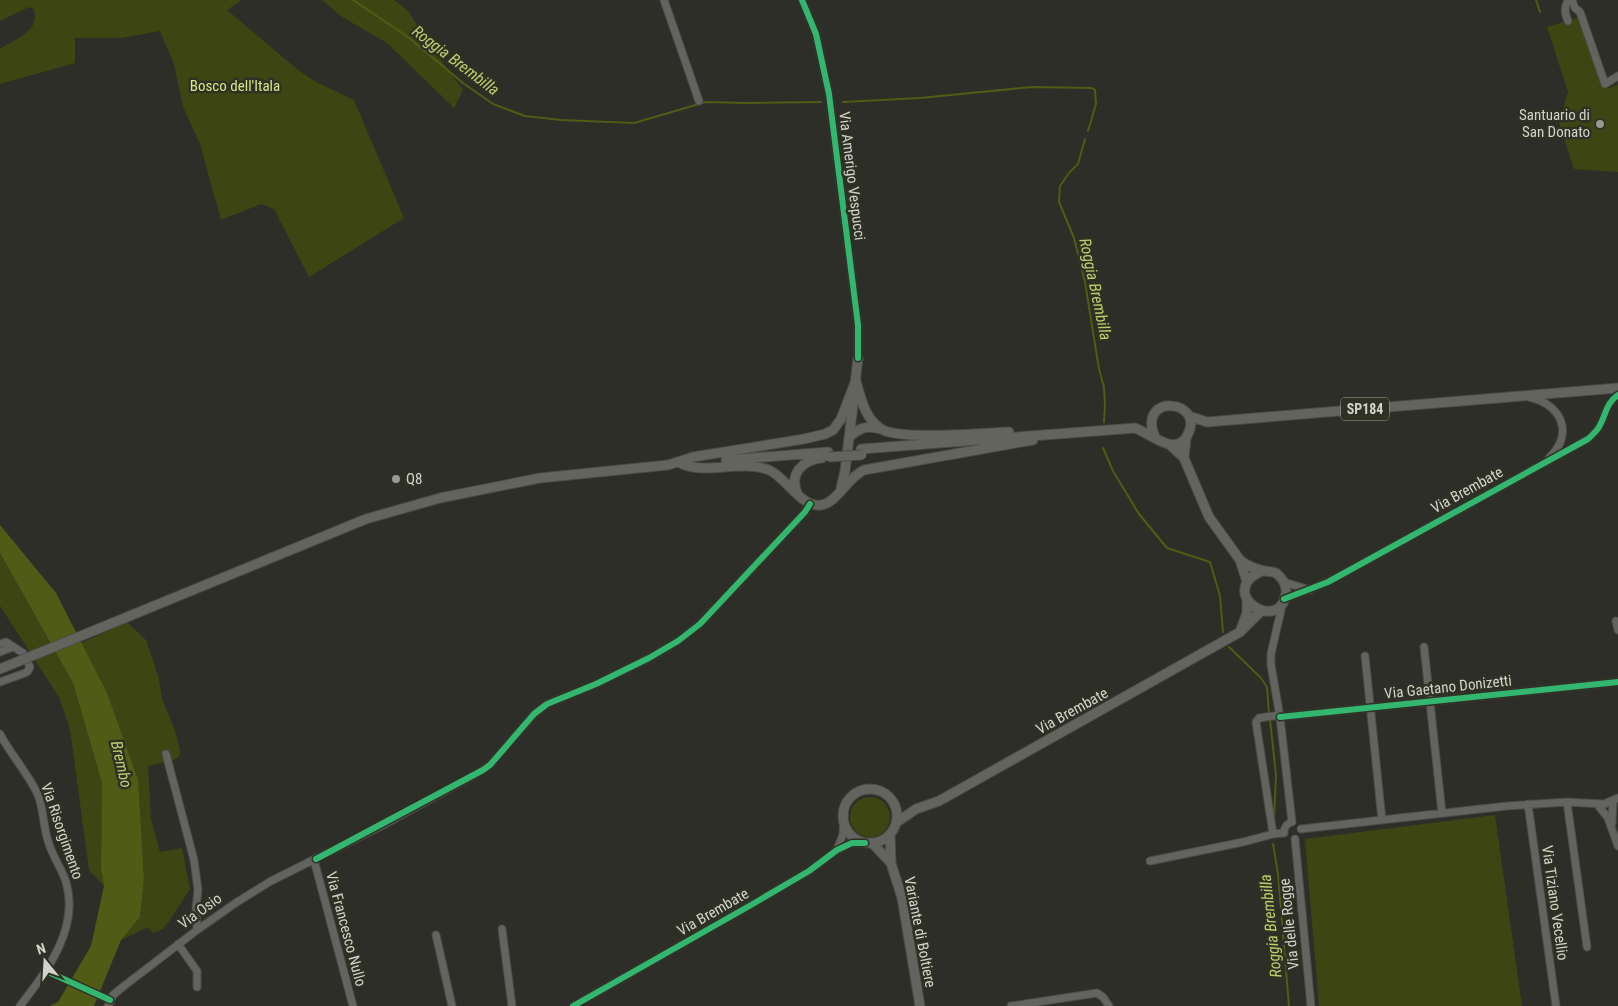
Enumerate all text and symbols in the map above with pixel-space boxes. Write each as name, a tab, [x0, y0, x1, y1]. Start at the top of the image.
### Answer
water label: Roggia Brembilla	[409, 22, 503, 99]
park label: Bosco dell'Itala	[190, 77, 280, 95]
place label: Santuario di San Donato	[1519, 106, 1590, 141]
street label: Via Amerigo Vespucci	[835, 111, 869, 241]
marker: Santuario di San Donato	[1594, 118, 1606, 130]
water label: Roggia Brembilla	[1075, 236, 1116, 342]
road number: SP184	[1341, 398, 1389, 420]
street label: Via Brembate	[1428, 463, 1506, 517]
place label: Q8	[406, 470, 422, 488]
marker: Q8	[390, 473, 402, 485]
street label: Via Gaetano Donizetti	[1383, 671, 1513, 703]
street label: Via Brembate	[1033, 684, 1111, 738]
water label: Brembo	[107, 739, 136, 790]
street label: Via Risorgimento	[37, 780, 87, 882]
street label: Via Tiziano Vecellio	[1538, 844, 1572, 962]
street label: Via Francesco Nullo	[322, 870, 370, 988]
water label: Roggia Brembilla	[1256, 873, 1285, 979]
street label: Variante di Boltiere	[900, 875, 940, 989]
street label: Via delle Rogge	[1275, 877, 1303, 971]
street label: Via Brembate	[674, 884, 752, 940]
street label: Via Osio	[175, 889, 225, 933]
north arrow	[20, 936, 70, 986]
text: N	[34, 940, 48, 958]

